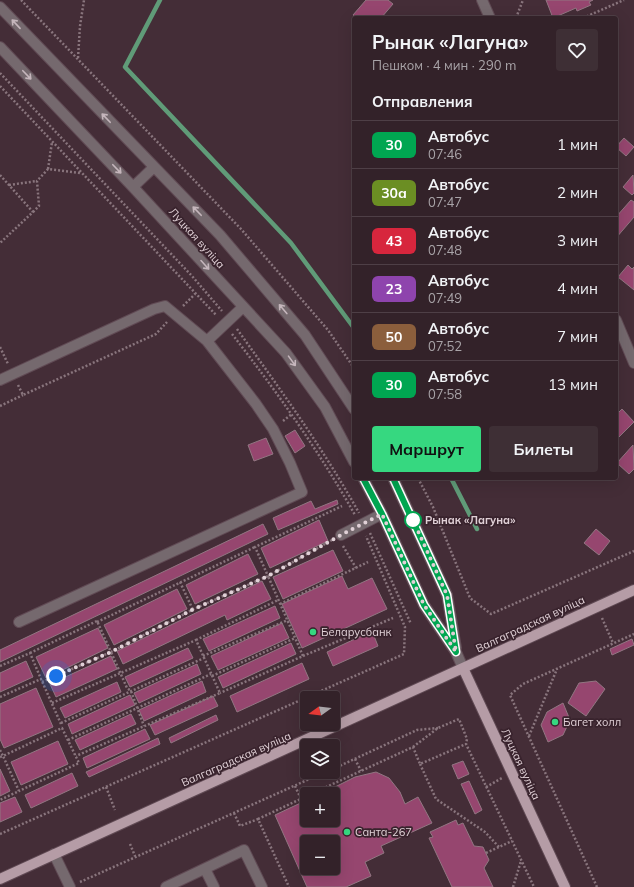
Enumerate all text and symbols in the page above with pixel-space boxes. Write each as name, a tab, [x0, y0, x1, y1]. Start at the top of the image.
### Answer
one-way arrow	[12, 19, 21, 29]
button: heart	[556, 29, 598, 71]
text: Рынак «Лагуна»	[372, 30, 528, 54]
text: Пешком · 4 мин · 290 m	[372, 57, 516, 73]
one-way arrow	[22, 70, 32, 80]
text: Отправления	[372, 92, 473, 111]
one-way arrow	[101, 113, 111, 123]
text: Автобус	[428, 127, 489, 146]
text: 1 мин	[557, 135, 598, 154]
text: 30	[386, 136, 402, 154]
text: 07:46	[428, 146, 462, 162]
one-way arrow	[112, 164, 121, 174]
text: Автобус	[428, 175, 489, 194]
text: 2 мин	[557, 183, 598, 202]
text: 30а	[381, 184, 407, 202]
text: 07:47	[428, 194, 462, 210]
street label: Луцкая вуліца	[166, 205, 228, 271]
one-way arrow	[192, 206, 202, 216]
text: Автобус	[428, 223, 489, 242]
text: 3 мин	[557, 231, 598, 250]
text: 43	[386, 232, 402, 250]
text: 07:48	[428, 242, 462, 258]
one-way arrow	[200, 260, 209, 270]
text: Автобус	[428, 271, 489, 290]
text: 4 мин	[557, 279, 598, 298]
text: 23	[386, 280, 402, 298]
text: 07:49	[428, 290, 462, 306]
one-way arrow	[278, 303, 287, 314]
text: Автобус	[428, 319, 489, 338]
text: 7 мин	[557, 327, 598, 346]
text: 50	[386, 328, 402, 346]
text: 07:52	[428, 338, 462, 354]
one-way arrow	[288, 356, 296, 367]
text: Автобус	[428, 367, 489, 386]
text: 13 мин	[548, 375, 598, 394]
text: 30	[386, 376, 402, 394]
text: 07:58	[428, 386, 462, 402]
button: Маршрут	[372, 426, 481, 472]
button: Билеты	[489, 426, 598, 472]
marker: Рынак «Лагуна»	[404, 511, 422, 529]
place label: Рынак «Лагуна»	[425, 513, 516, 527]
street label: Валгаградская вуліца	[473, 593, 587, 655]
place label: Беларусбанк	[321, 625, 391, 639]
marker: Беларусбанк	[308, 627, 318, 637]
your location	[46, 666, 66, 686]
north arrow	[300, 691, 340, 731]
map controls	[300, 691, 340, 875]
place label: Багет холл	[563, 715, 621, 729]
marker: Багет холл	[550, 717, 560, 727]
street label: Луцкая вуліца	[498, 726, 544, 802]
street label: Валгаградская вуліца	[179, 728, 293, 790]
button: layers	[300, 739, 340, 779]
button: +	[300, 787, 340, 827]
place label: Санта-267	[355, 825, 412, 839]
marker: Санта-267	[342, 827, 352, 837]
button: −	[300, 835, 340, 875]

